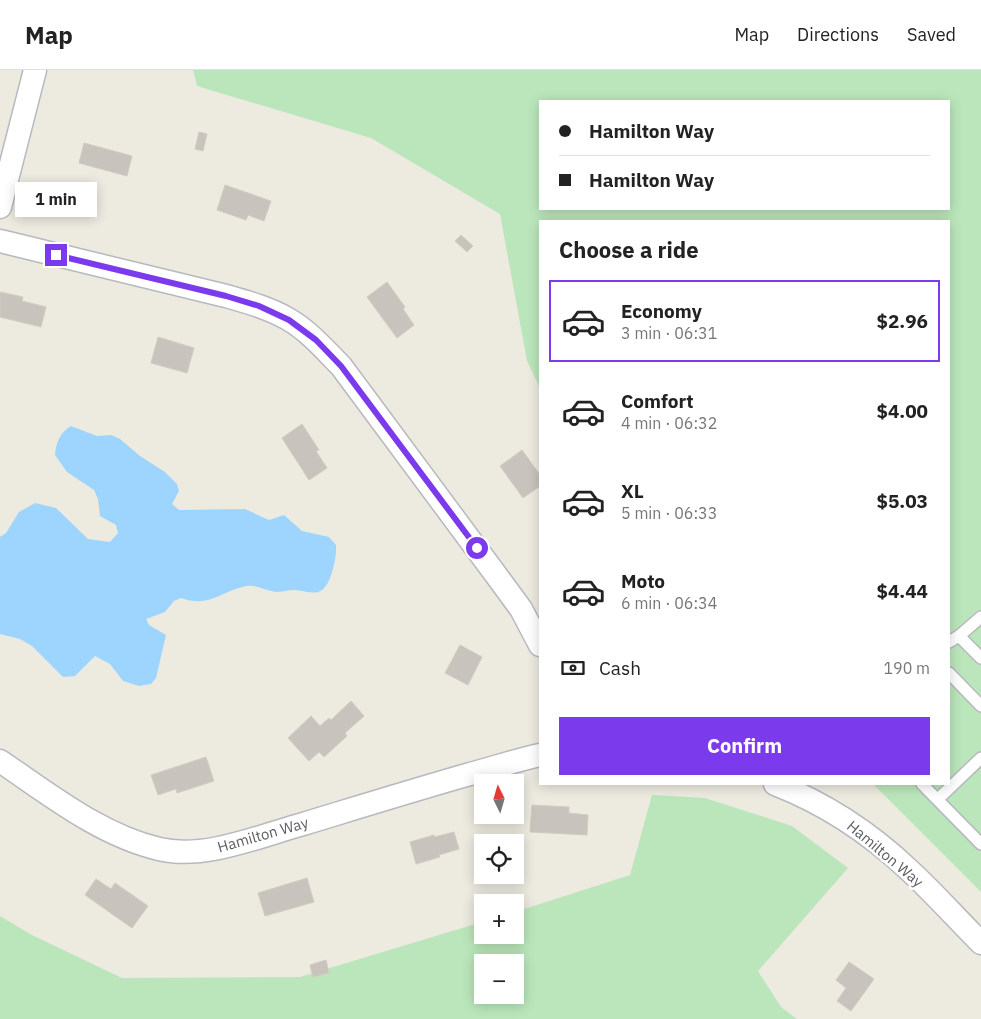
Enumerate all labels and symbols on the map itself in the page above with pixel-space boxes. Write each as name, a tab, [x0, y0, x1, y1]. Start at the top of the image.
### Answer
callout: 1 min	[15, 182, 97, 218]
route end	[45, 244, 67, 266]
route start	[466, 537, 488, 559]
north arrow	[474, 774, 524, 824]
street label: Hamilton Way	[215, 812, 311, 857]
street label: Hamilton Way	[843, 816, 928, 891]

